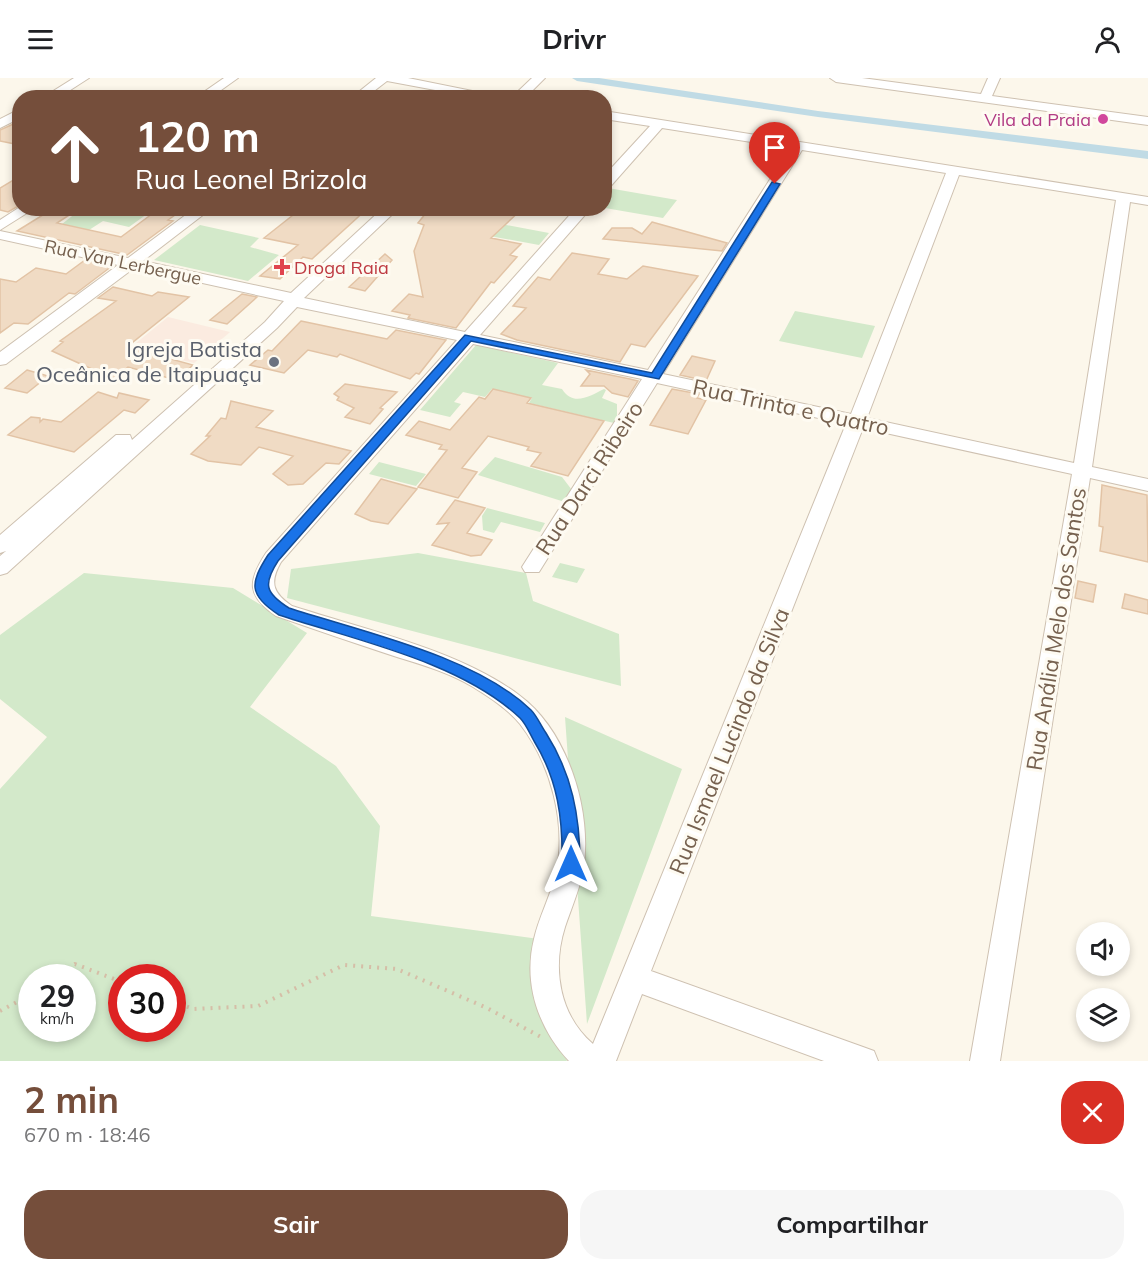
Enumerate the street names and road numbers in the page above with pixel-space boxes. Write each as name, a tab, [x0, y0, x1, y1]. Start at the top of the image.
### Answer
street label: Rua Van Lerbergue	[42, 234, 204, 290]
street label: Rua Trinta e Quatro	[690, 373, 892, 441]
street label: Rua Darci Ribeiro	[529, 396, 649, 560]
street label: Rua Anália Melo dos Santos	[1020, 485, 1092, 773]
street label: Rua Ismael Lucindo da Silva	[663, 604, 795, 878]

